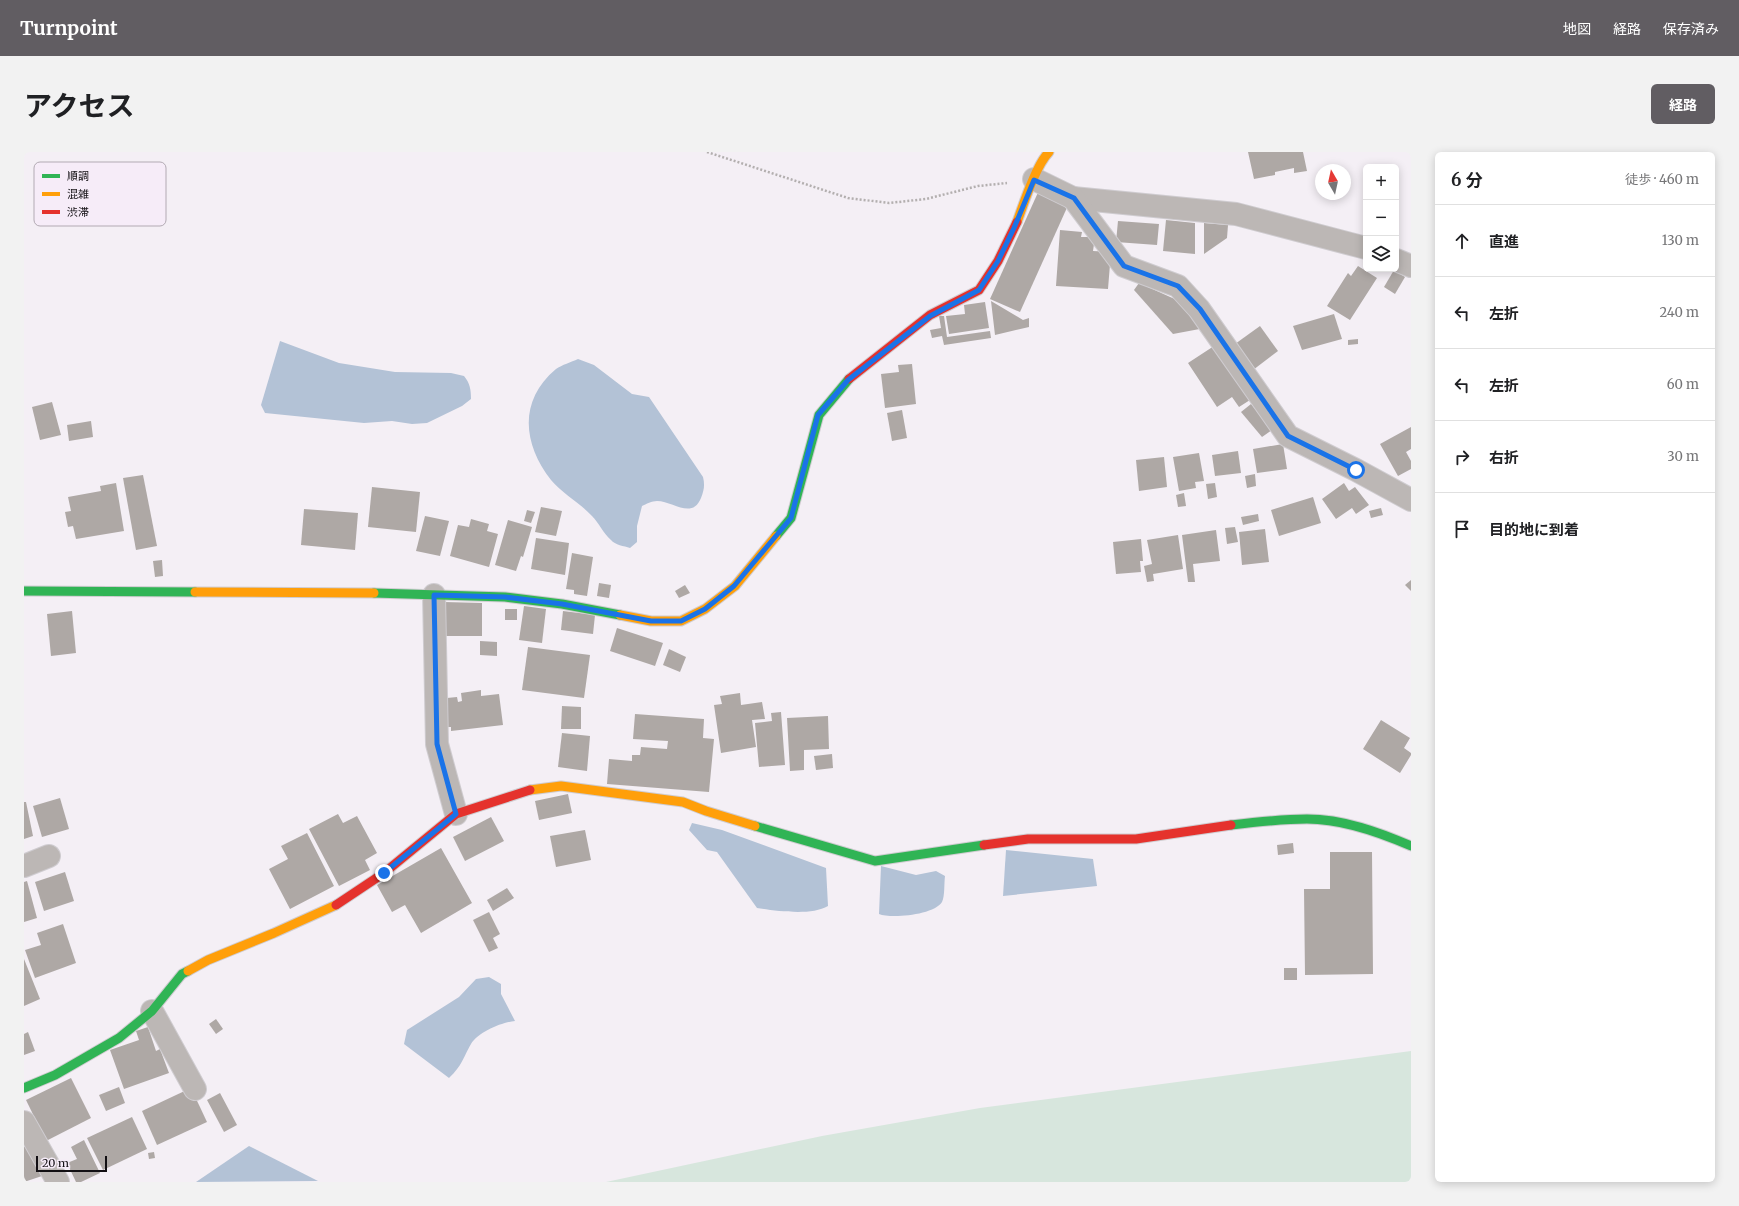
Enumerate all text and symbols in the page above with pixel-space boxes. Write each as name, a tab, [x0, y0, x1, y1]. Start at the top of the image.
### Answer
text: Turnpoint	[20, 16, 118, 40]
text: 地図	[1563, 20, 1591, 38]
text: 経路	[1613, 20, 1641, 38]
text: 保存済み	[1663, 20, 1719, 38]
button: 経路	[1651, 84, 1715, 124]
text: アクセス	[24, 88, 135, 124]
legend	[34, 162, 166, 226]
north arrow	[1315, 164, 1351, 200]
map controls	[1363, 164, 1399, 272]
button: +	[1363, 164, 1399, 200]
text: 順調	[67, 169, 89, 183]
text: 6 分	[1451, 169, 1482, 191]
text: 徒歩 · 460 m	[1625, 171, 1699, 188]
text: 混雑	[67, 187, 89, 201]
button: −	[1363, 200, 1399, 236]
text: 渋滞	[67, 205, 89, 219]
icon: ahead	[1451, 230, 1473, 252]
text: 直進	[1489, 232, 1519, 251]
text: 130 m	[1662, 232, 1699, 249]
button: layers	[1363, 236, 1399, 272]
icon: left	[1451, 302, 1473, 324]
text: 左折	[1489, 304, 1519, 323]
text: 240 m	[1659, 304, 1699, 321]
icon: left	[1451, 374, 1473, 396]
text: 左折	[1489, 376, 1519, 395]
text: 60 m	[1667, 376, 1699, 393]
icon: right	[1451, 446, 1473, 468]
text: 右折	[1489, 448, 1519, 467]
text: 30 m	[1667, 448, 1699, 465]
route start	[1347, 461, 1365, 479]
icon: arrive	[1451, 518, 1473, 540]
text: 目的地に到着	[1489, 520, 1579, 539]
route end	[375, 864, 393, 882]
scale bar	[36, 1154, 107, 1173]
text: 20 m	[42, 1156, 69, 1170]

